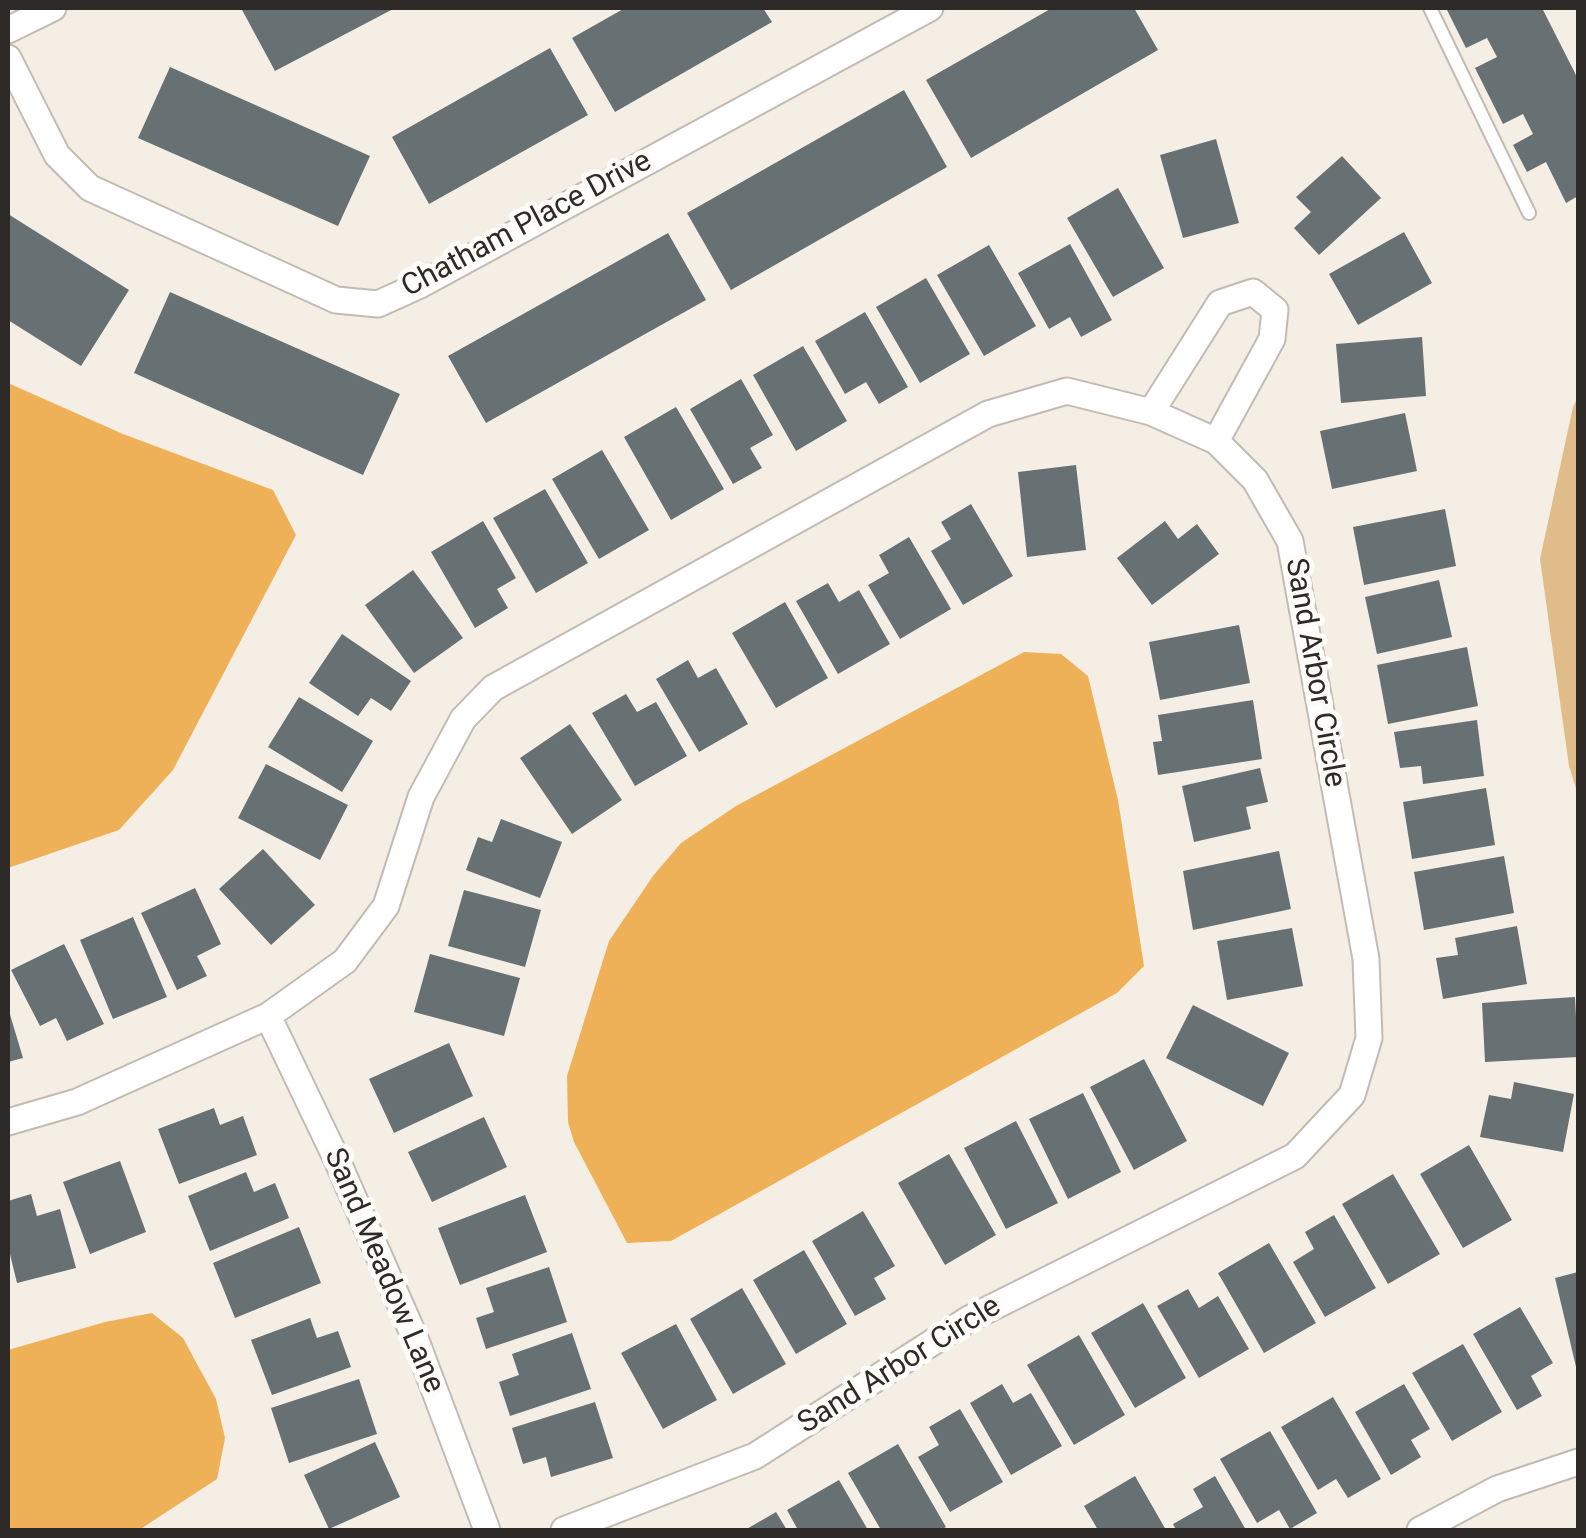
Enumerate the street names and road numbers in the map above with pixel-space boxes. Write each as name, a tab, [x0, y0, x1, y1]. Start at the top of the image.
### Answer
street label: Chatham Place Drive	[396, 144, 658, 306]
street label: Sand Arbor Circle	[1276, 556, 1352, 790]
street label: Sand Meadow Lane	[315, 1143, 451, 1399]
street label: Sand Arbor Circle	[792, 1289, 1008, 1443]

